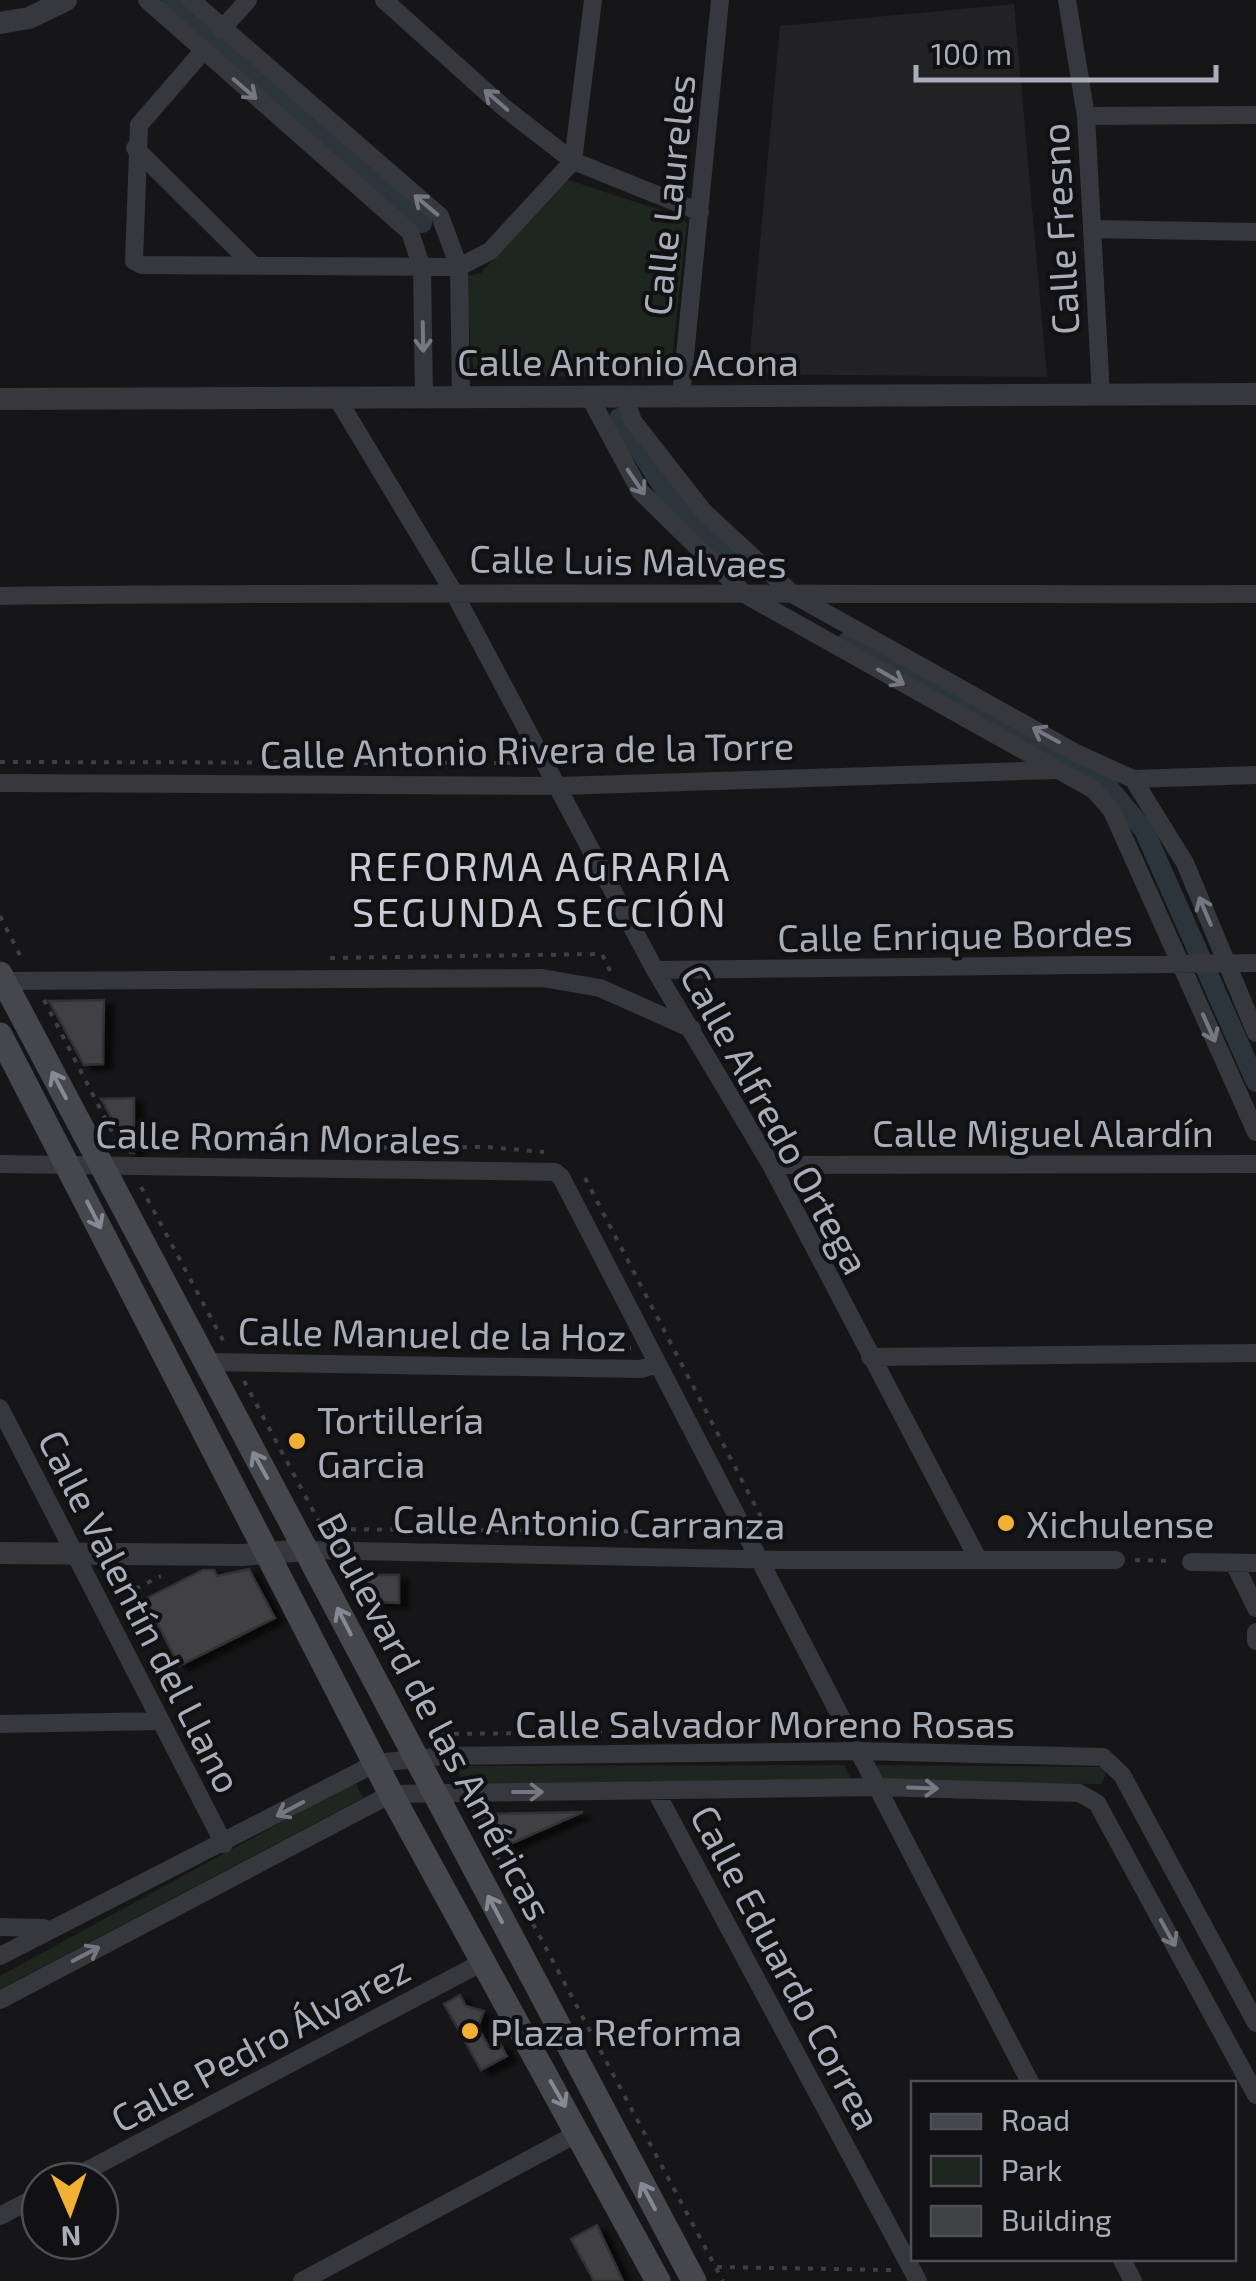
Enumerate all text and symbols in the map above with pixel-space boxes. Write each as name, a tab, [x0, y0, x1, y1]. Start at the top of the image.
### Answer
scale bar	[916, 20, 1216, 82]
text: 100 m	[931, 35, 1012, 71]
street label: Calle Laureles	[632, 72, 704, 318]
one-way arrow	[232, 77, 257, 100]
one-way arrow	[484, 89, 509, 112]
street label: Calle Fresno	[1030, 122, 1088, 336]
one-way arrow	[414, 194, 440, 216]
one-way arrow	[414, 320, 432, 352]
street label: Calle Antonio Acona	[457, 338, 799, 384]
one-way arrow	[625, 467, 646, 495]
street label: Calle Luis Malvaes	[469, 534, 787, 586]
one-way arrow	[876, 668, 905, 688]
street label: Calle Antonio Rivera de la Torre	[259, 721, 795, 777]
one-way arrow	[1031, 725, 1061, 745]
district label: REFORMA AGRARIA SEGUNDA SECCIÓN	[348, 841, 732, 935]
one-way arrow	[1195, 896, 1213, 926]
street label: Calle Enrique Bordes	[777, 908, 1133, 960]
street label: Calle Alfredo Ortega	[672, 956, 880, 1282]
one-way arrow	[1201, 1012, 1219, 1043]
one-way arrow	[49, 1070, 69, 1100]
street label: Calle Miguel Alardín	[872, 1109, 1214, 1155]
street label: Calle Román Morales	[95, 1110, 461, 1162]
one-way arrow	[85, 1199, 104, 1229]
street label: Calle Manuel de la Hoz	[237, 1307, 627, 1359]
place label: Tortillería Garcia	[317, 1396, 484, 1486]
street label: Calle Valentín del Llano	[30, 1422, 252, 1800]
marker: Tortillería Garcia	[286, 1430, 308, 1452]
one-way arrow	[250, 1451, 270, 1480]
street label: Calle Antonio Carranza	[392, 1495, 786, 1547]
place label: Xichulense	[1026, 1500, 1214, 1546]
street label: Boulevard de las Américas	[309, 1504, 563, 1928]
marker: Xichulense	[995, 1512, 1017, 1534]
one-way arrow	[334, 1607, 353, 1636]
street label: Calle Salvador Moreno Rosas	[515, 1700, 1015, 1746]
one-way arrow	[907, 1779, 939, 1798]
one-way arrow	[512, 1782, 544, 1801]
street label: Calle Eduardo Correa	[682, 1797, 892, 2137]
one-way arrow	[276, 1799, 305, 1819]
one-way arrow	[484, 1894, 504, 1924]
one-way arrow	[1159, 1917, 1179, 1947]
one-way arrow	[71, 1944, 101, 1963]
street label: Calle Pedro Álvarez	[103, 1945, 417, 2141]
place label: Plaza Reforma	[490, 2008, 742, 2054]
marker: Plaza Reforma	[459, 2020, 481, 2042]
one-way arrow	[548, 2079, 568, 2108]
legend	[911, 2081, 1236, 2261]
text: Road	[1001, 2101, 1070, 2137]
text: Park	[1001, 2151, 1062, 2187]
north arrow	[20, 2161, 120, 2261]
one-way arrow	[637, 2181, 657, 2211]
text: Building	[1001, 2201, 1112, 2237]
text: N	[60, 2220, 82, 2254]

